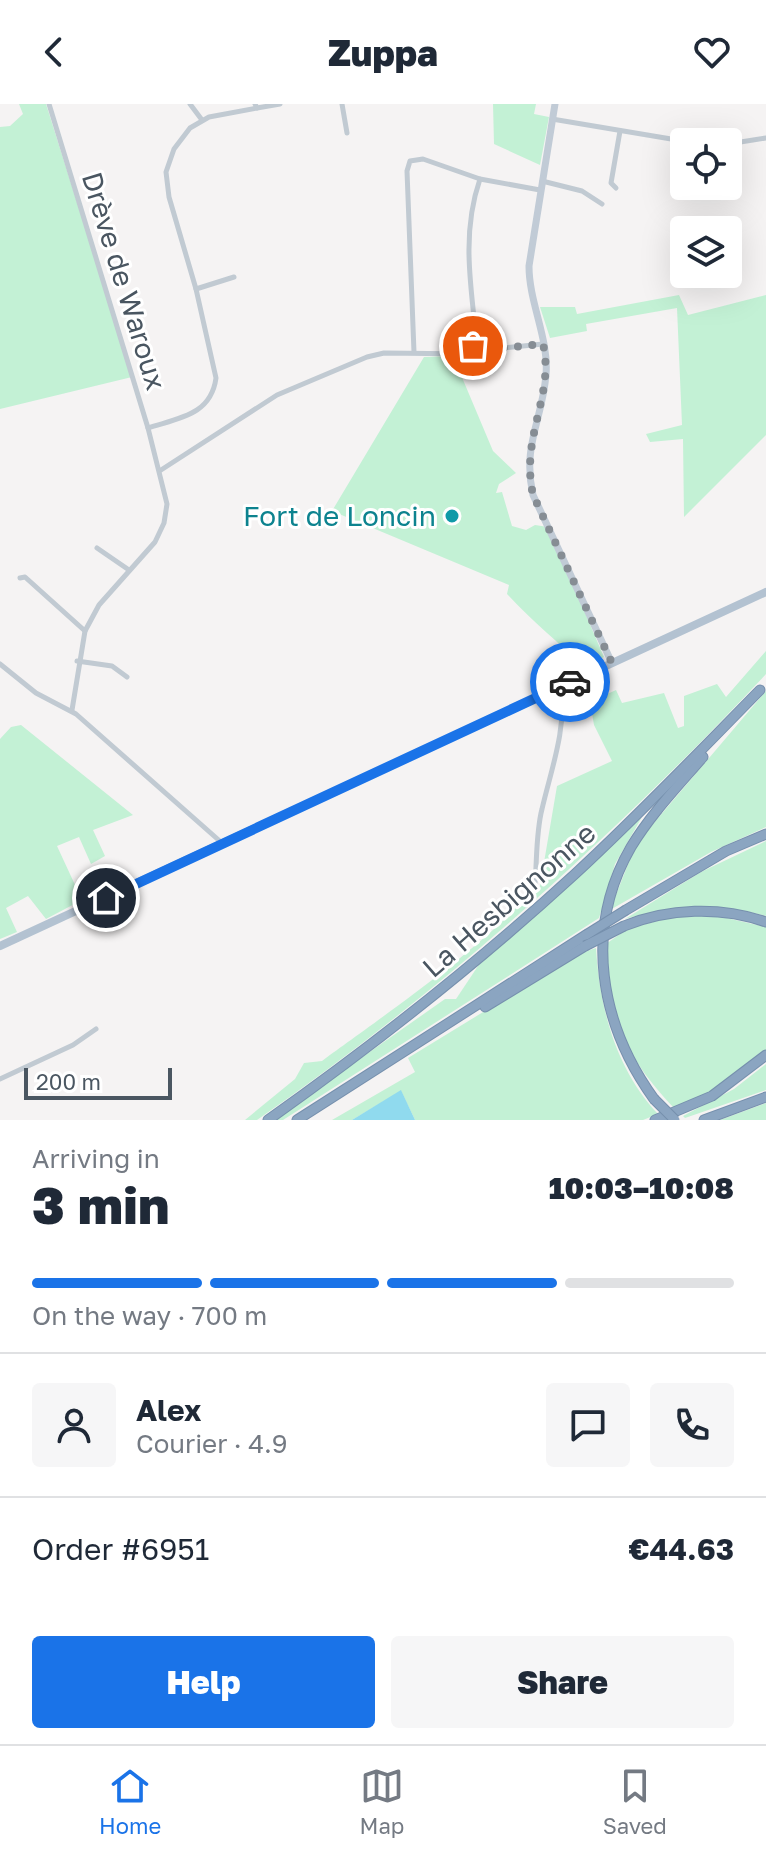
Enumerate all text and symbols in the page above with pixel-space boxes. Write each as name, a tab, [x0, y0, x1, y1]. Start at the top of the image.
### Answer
icon: back	[32, 30, 76, 74]
icon: heart	[690, 30, 734, 74]
text: Zuppa	[328, 31, 438, 74]
map controls	[670, 128, 742, 288]
button: locate	[670, 128, 742, 200]
street label: Drève de Waroux	[76, 168, 173, 394]
button: layers	[670, 216, 742, 288]
pin	[439, 312, 507, 380]
icon: bag	[451, 324, 495, 368]
place label: Fort de Loncin	[243, 499, 436, 532]
marker: Fort de Loncin	[443, 507, 461, 525]
courier	[530, 642, 610, 722]
icon: car	[548, 660, 592, 704]
street label: La Hesbignonne	[416, 816, 602, 984]
pin	[72, 864, 140, 932]
icon: home	[84, 876, 128, 920]
scale bar	[24, 1064, 172, 1100]
text: 200 m	[36, 1068, 101, 1095]
text: Arriving in	[32, 1143, 160, 1174]
text: 10:03–10:08	[549, 1170, 734, 1206]
text: 3 min	[32, 1173, 169, 1235]
text: On the way · 700 m	[32, 1300, 267, 1331]
button: person	[32, 1383, 116, 1467]
button: chat	[546, 1383, 630, 1467]
button: phone	[650, 1383, 734, 1467]
text: Alex	[136, 1392, 201, 1428]
text: Courier · 4.9	[136, 1428, 288, 1459]
text: Order #6951	[32, 1531, 209, 1567]
text: €44.63	[628, 1531, 734, 1567]
button: Help	[32, 1636, 375, 1728]
button: Share	[391, 1636, 734, 1728]
tab: Home	[99, 1764, 161, 1839]
tab: Map	[360, 1764, 404, 1839]
tab: Saved	[603, 1764, 667, 1839]

